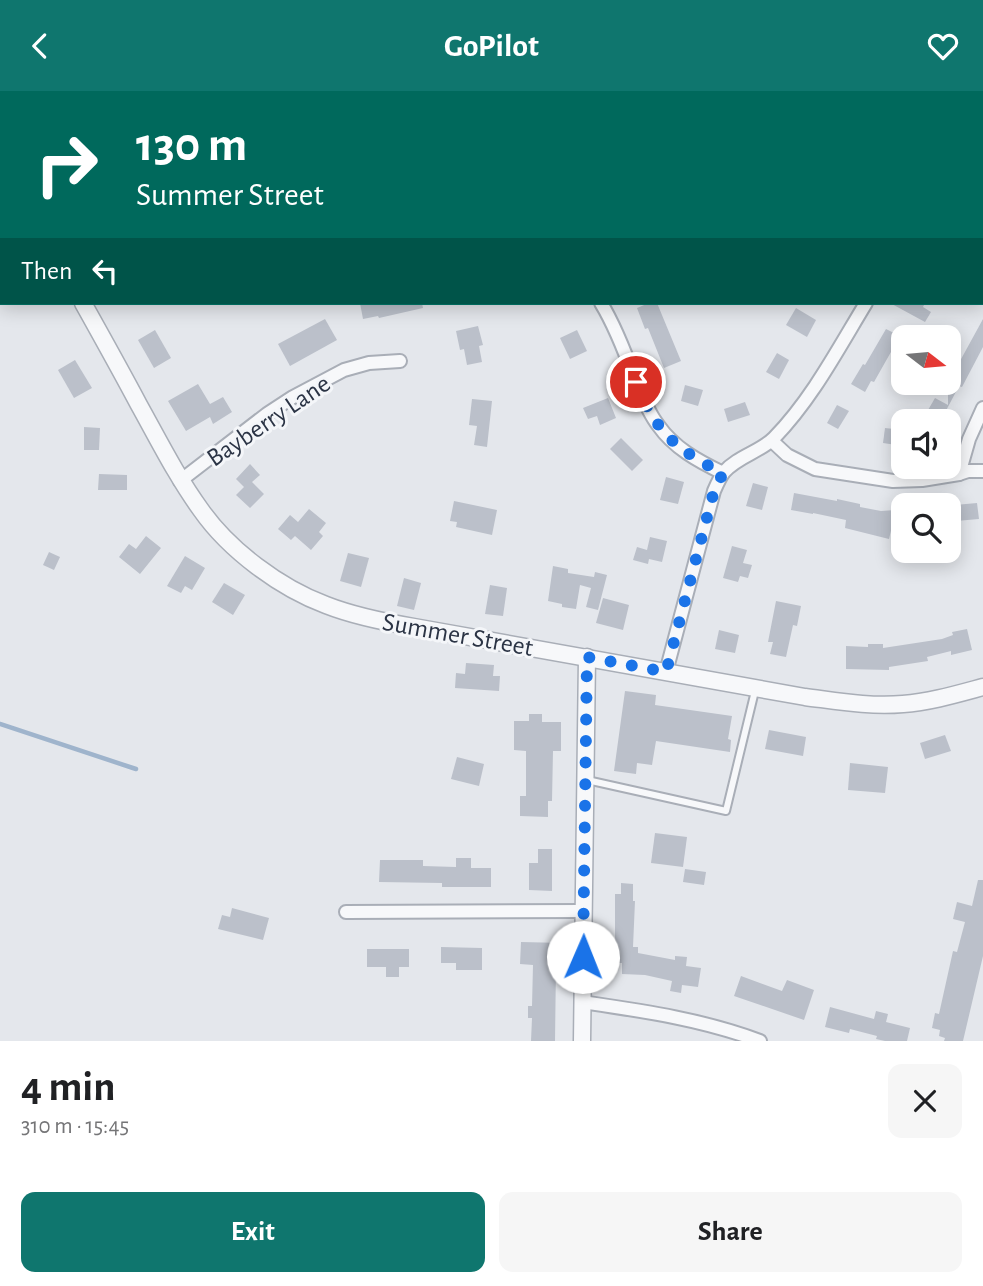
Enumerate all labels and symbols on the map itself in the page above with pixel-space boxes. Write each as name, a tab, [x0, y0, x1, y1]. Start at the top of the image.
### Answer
north arrow	[891, 325, 961, 395]
pin	[606, 352, 666, 412]
street label: Bayberry Lane	[202, 370, 335, 471]
street label: Summer Street	[380, 609, 535, 661]
position arrow	[546, 920, 620, 994]

